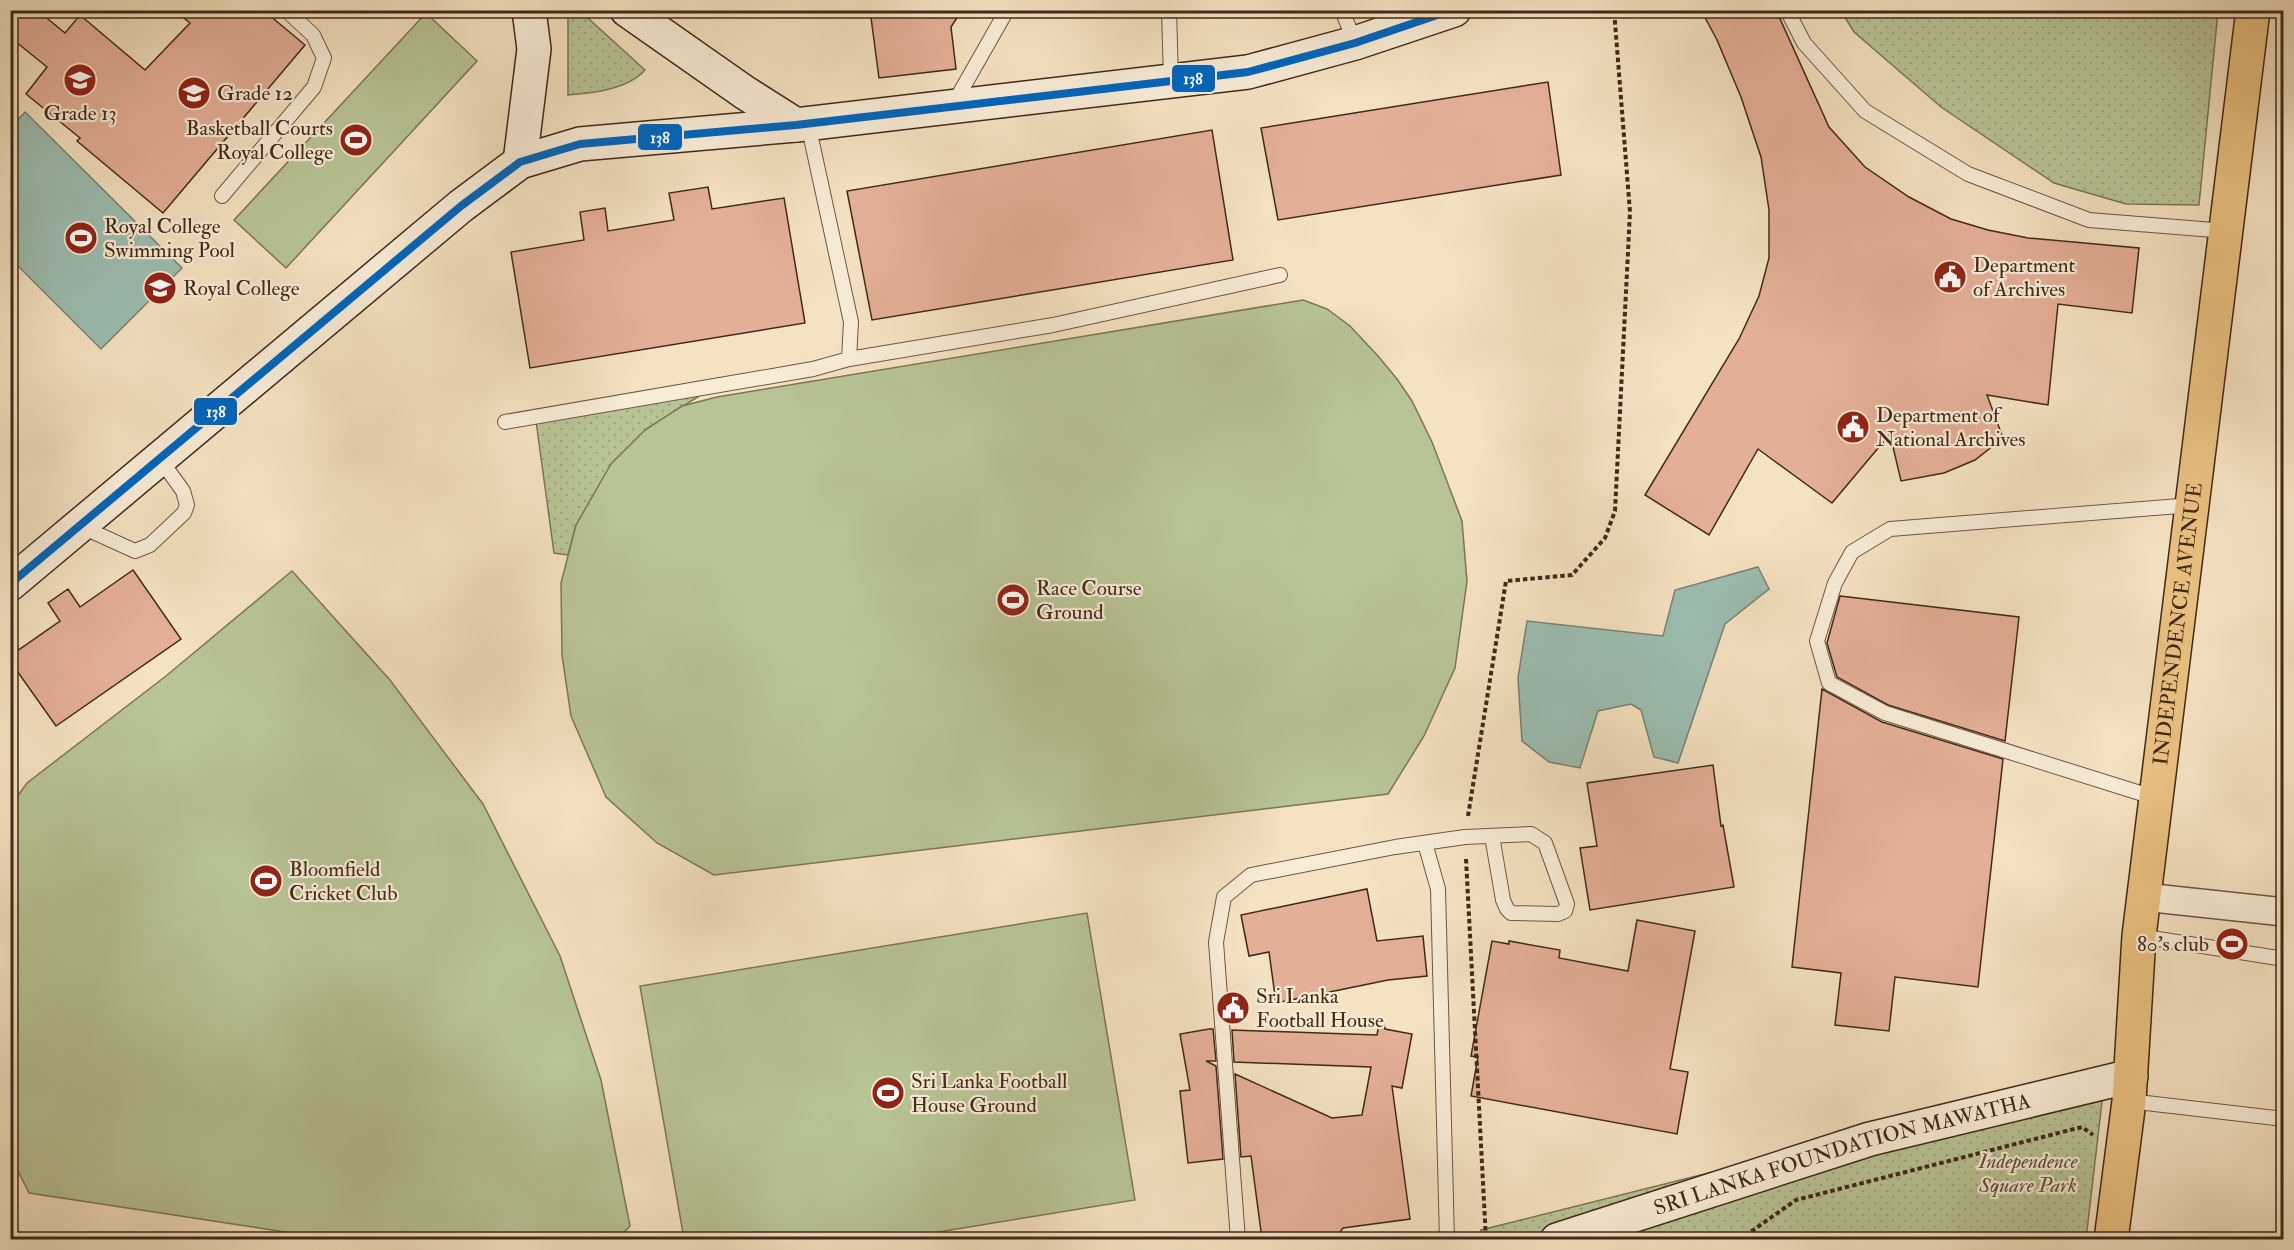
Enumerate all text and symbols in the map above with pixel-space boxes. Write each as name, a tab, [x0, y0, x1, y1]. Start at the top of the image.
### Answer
school or university icon: Grade 13	[62, 62, 98, 98]
line badge: 138	[1171, 64, 1216, 93]
text: 138	[1183, 69, 1203, 89]
school or university icon: Grade 12	[176, 75, 212, 111]
place label: Grade 12	[217, 80, 293, 107]
place label: Grade 13	[43, 100, 117, 127]
place label: Basketball Courts Royal College	[186, 115, 333, 166]
sports icon: Basketball Courts Royal College	[338, 122, 374, 158]
line badge: 138	[637, 123, 683, 151]
text: 138	[650, 128, 670, 148]
place label: Royal College Swimming Pool	[104, 213, 236, 264]
sports icon: Royal College Swimming Pool	[63, 220, 99, 256]
place label: Department of Archives	[1973, 252, 2075, 303]
public building icon: Department of Archives	[1932, 259, 1968, 295]
school or university icon: Royal College	[142, 270, 178, 306]
place label: Royal College	[183, 275, 300, 302]
line badge: 138	[193, 397, 238, 426]
text: 138	[206, 402, 226, 422]
place label: Department of National Archives	[1876, 402, 2026, 453]
public building icon: Department of National Archives	[1835, 409, 1871, 445]
street label: INDEPENDENCE AVENUE	[2147, 481, 2209, 767]
place label: Race Course Ground	[1036, 575, 1142, 626]
sports icon: Race Course Ground	[995, 582, 1031, 618]
place label: Bloomfield Cricket Club	[289, 856, 397, 907]
sports icon: Bloomfield Cricket Club	[248, 863, 284, 899]
sports icon: 80's club	[2214, 926, 2250, 962]
place label: 80's club	[2137, 931, 2209, 958]
place label: Sri Lanka Football House	[1256, 983, 1384, 1034]
public building icon: Sri Lanka Football House	[1215, 990, 1251, 1026]
place label: Sri Lanka Football House Ground	[911, 1068, 1068, 1119]
sports icon: Sri Lanka Football House Ground	[870, 1075, 906, 1111]
street label: SRI LANKA FOUNDATION MAWATHA	[1650, 1088, 2033, 1222]
park label: Independence Square Park	[1978, 1148, 2078, 1199]

